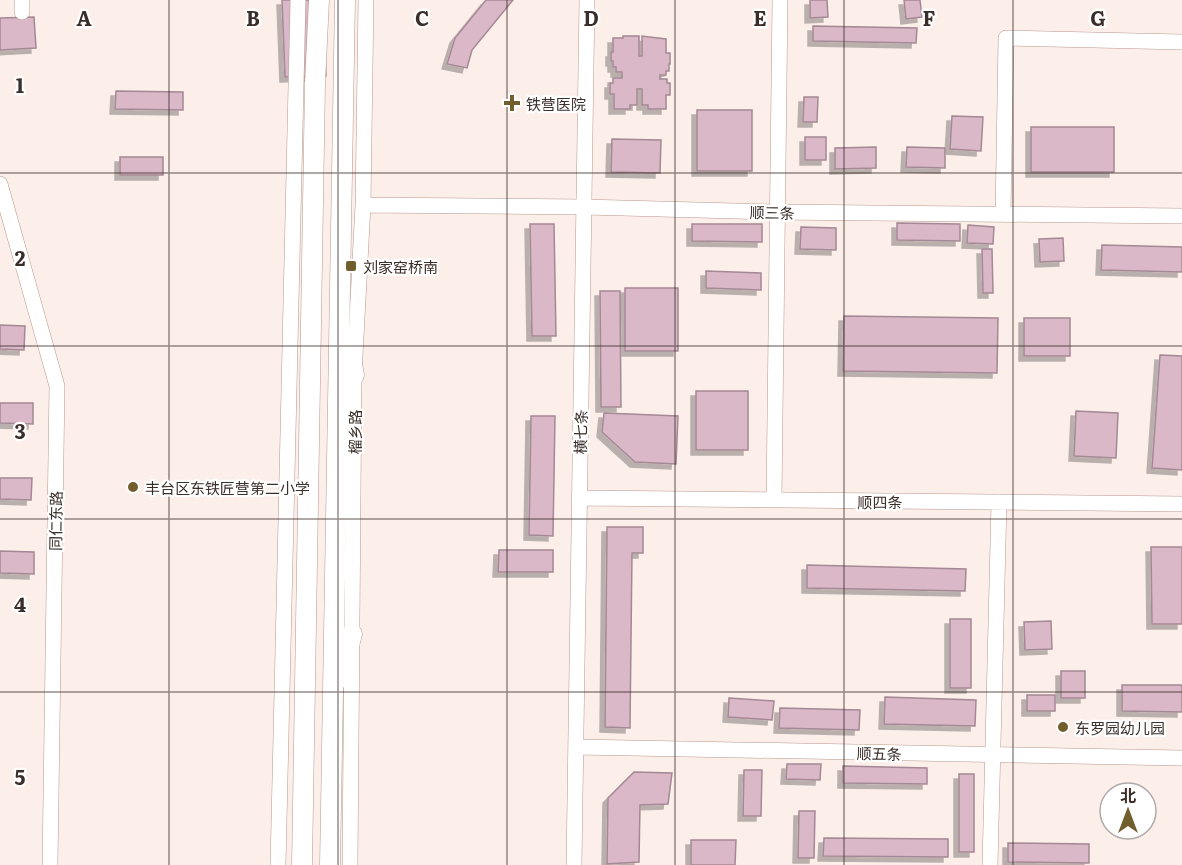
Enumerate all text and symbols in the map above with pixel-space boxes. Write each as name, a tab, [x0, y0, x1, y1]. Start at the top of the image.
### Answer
text: A	[76, 2, 92, 32]
text: B	[246, 2, 260, 32]
text: C	[415, 2, 429, 32]
text: D	[583, 2, 599, 32]
text: E	[753, 2, 767, 32]
text: F	[923, 2, 936, 32]
text: G	[1090, 2, 1106, 32]
text: 1	[16, 69, 24, 99]
place label: 铁营医院	[526, 92, 586, 115]
marker: 铁营医院	[503, 94, 521, 112]
street label: 顺三条	[749, 200, 795, 224]
text: 2	[15, 242, 26, 272]
place label: 刘家窑桥南	[363, 255, 438, 278]
marker: 刘家窑桥南	[344, 259, 358, 273]
street label: 榴乡路	[343, 409, 366, 455]
street label: 横七条	[568, 409, 592, 455]
text: 3	[14, 415, 26, 445]
place label: 丰台区东铁匠营第二小学	[145, 476, 310, 499]
marker: 丰台区东铁匠营第二小学	[126, 480, 140, 494]
street label: 顺四条	[857, 490, 903, 513]
street label: 同仁东路	[43, 491, 67, 551]
text: 4	[14, 588, 26, 618]
place label: 东罗园幼儿园	[1075, 716, 1165, 739]
marker: 东罗园幼儿园	[1056, 720, 1070, 734]
street label: 顺五条	[856, 741, 902, 765]
text: 5	[15, 761, 26, 791]
north arrow	[1098, 781, 1158, 841]
text: 北	[1120, 783, 1136, 807]

